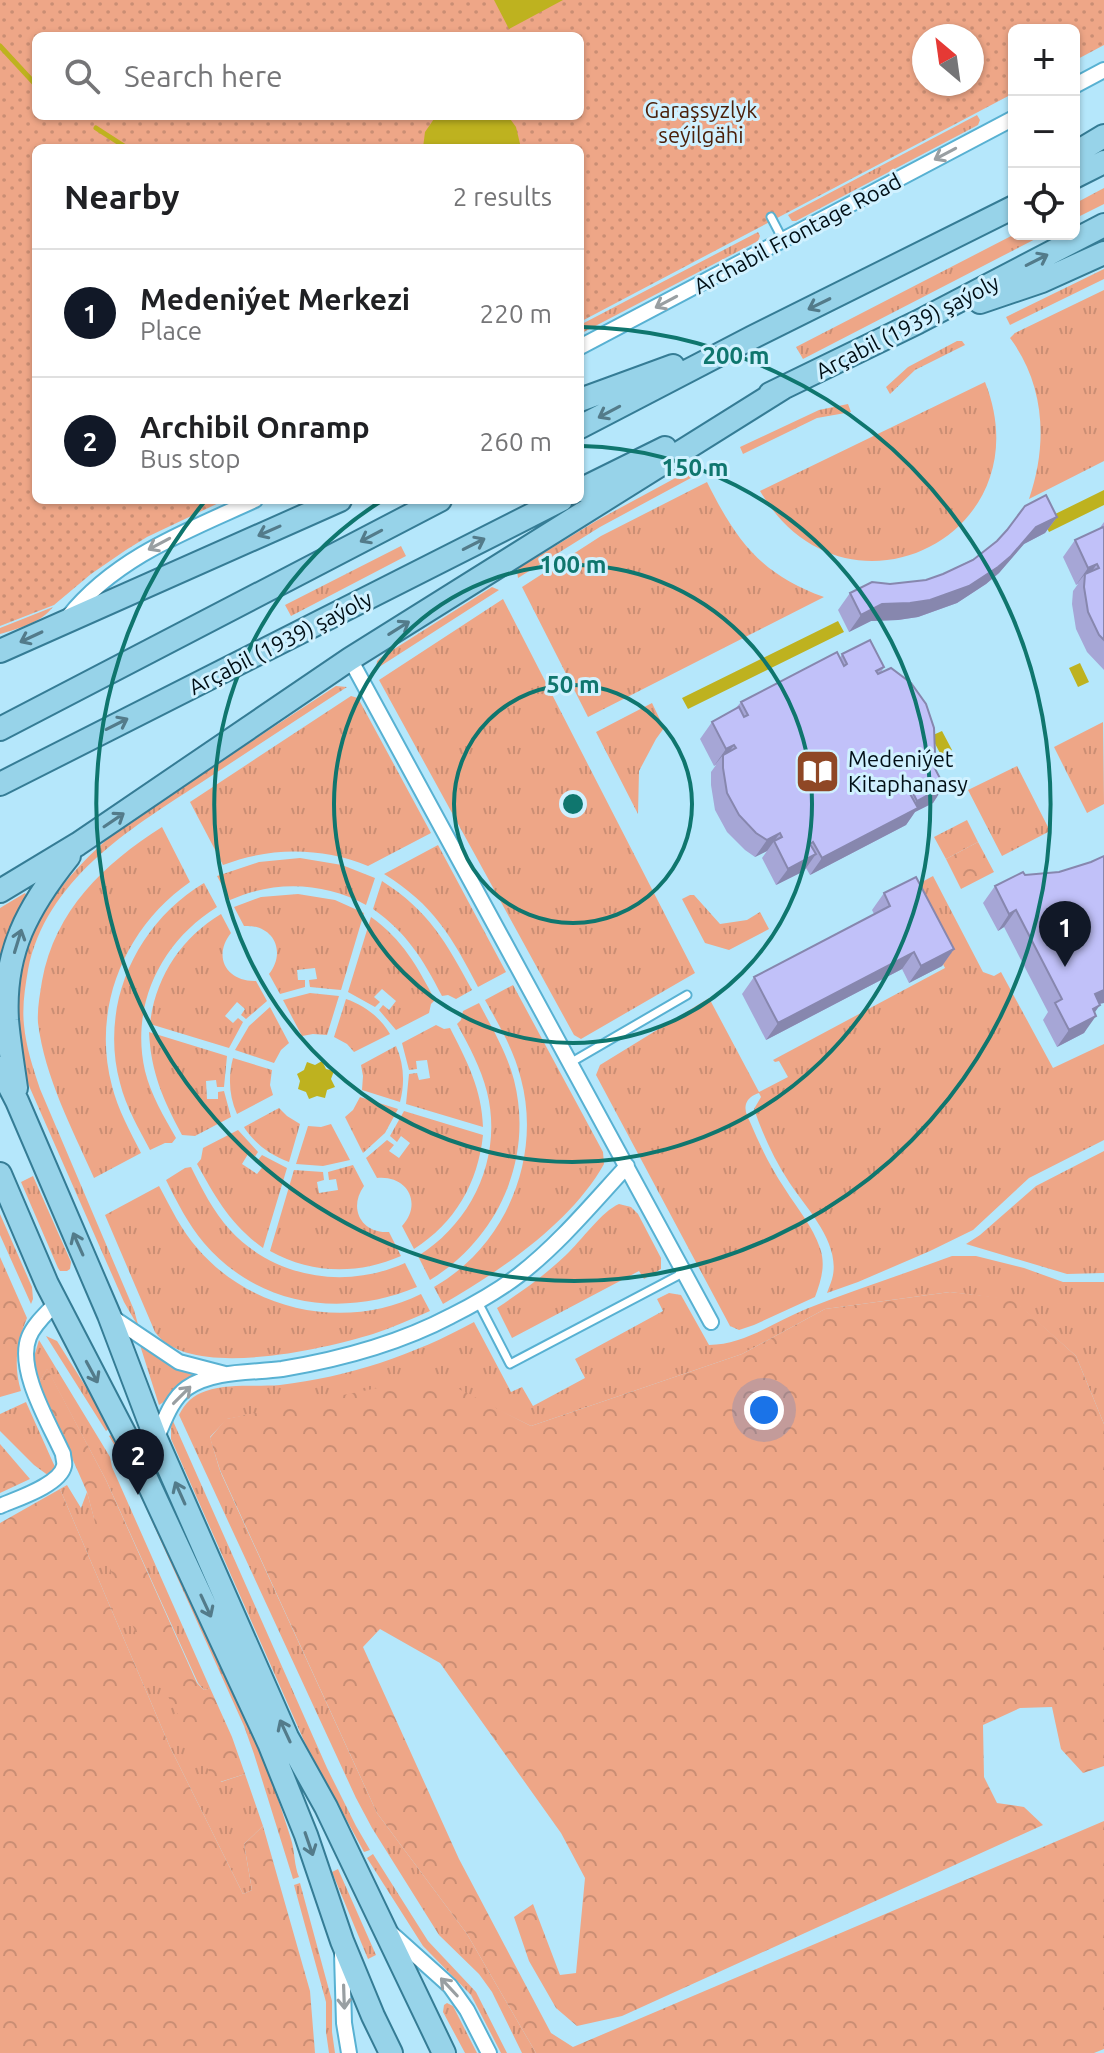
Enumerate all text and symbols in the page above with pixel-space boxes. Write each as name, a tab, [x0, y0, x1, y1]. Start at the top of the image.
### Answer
north arrow	[912, 24, 984, 96]
map controls	[1008, 24, 1080, 240]
button: +	[1008, 24, 1080, 96]
search box	[32, 32, 584, 120]
icon: search	[60, 54, 104, 98]
text: Search here	[124, 59, 283, 93]
button: −	[1008, 96, 1080, 168]
park label: Garaşsyzlyk seýilgähi	[645, 97, 757, 147]
one-way arrow	[934, 147, 957, 163]
street label: Archabil Frontage Road	[689, 168, 905, 298]
button: locate	[1008, 168, 1080, 240]
text: Nearby	[64, 177, 179, 215]
text: 2 results	[453, 182, 552, 211]
one-way arrow	[1024, 252, 1048, 267]
street label: Arçabil (1939) şaýoly	[811, 269, 1004, 384]
text: Medeniýet Merkezi	[140, 282, 410, 316]
one-way arrow	[654, 295, 678, 310]
one-way arrow	[807, 297, 831, 312]
text: 1	[83, 299, 97, 328]
text: 220 m	[480, 299, 552, 328]
text: Place	[140, 316, 202, 345]
text: 200 m	[703, 342, 769, 369]
one-way arrow	[598, 404, 622, 420]
text: Archibil Onramp	[140, 410, 370, 444]
text: 2	[83, 427, 97, 456]
text: 260 m	[480, 427, 552, 456]
text: Bus stop	[140, 444, 240, 473]
text: 150 m	[662, 454, 728, 481]
one-way arrow	[257, 525, 282, 540]
one-way arrow	[360, 529, 383, 545]
one-way arrow	[462, 535, 486, 551]
one-way arrow	[148, 537, 171, 553]
text: 100 m	[540, 551, 606, 578]
street label: Arçabil (1939) şaýoly	[184, 585, 377, 700]
one-way arrow	[387, 620, 410, 636]
one-way arrow	[19, 630, 44, 645]
text: 50 m	[546, 671, 600, 698]
one-way arrow	[105, 716, 129, 731]
place label: Medeniýet Kitaphanasy	[848, 746, 968, 796]
library icon: Medeniýet Kitaphanasy	[793, 747, 841, 795]
centre of rings	[559, 790, 587, 818]
one-way arrow	[102, 812, 124, 828]
pin: 1	[1039, 901, 1091, 967]
one-way arrow	[11, 929, 26, 955]
one-way arrow	[69, 1232, 84, 1256]
one-way arrow	[85, 1359, 101, 1383]
one-way arrow	[172, 1385, 192, 1405]
your location	[744, 1390, 784, 1430]
pin: 2	[112, 1429, 164, 1495]
one-way arrow	[171, 1482, 186, 1506]
one-way arrow	[199, 1594, 214, 1618]
one-way arrow	[277, 1719, 292, 1743]
one-way arrow	[303, 1832, 317, 1856]
one-way arrow	[439, 1977, 458, 1997]
one-way arrow	[336, 1983, 351, 2010]

